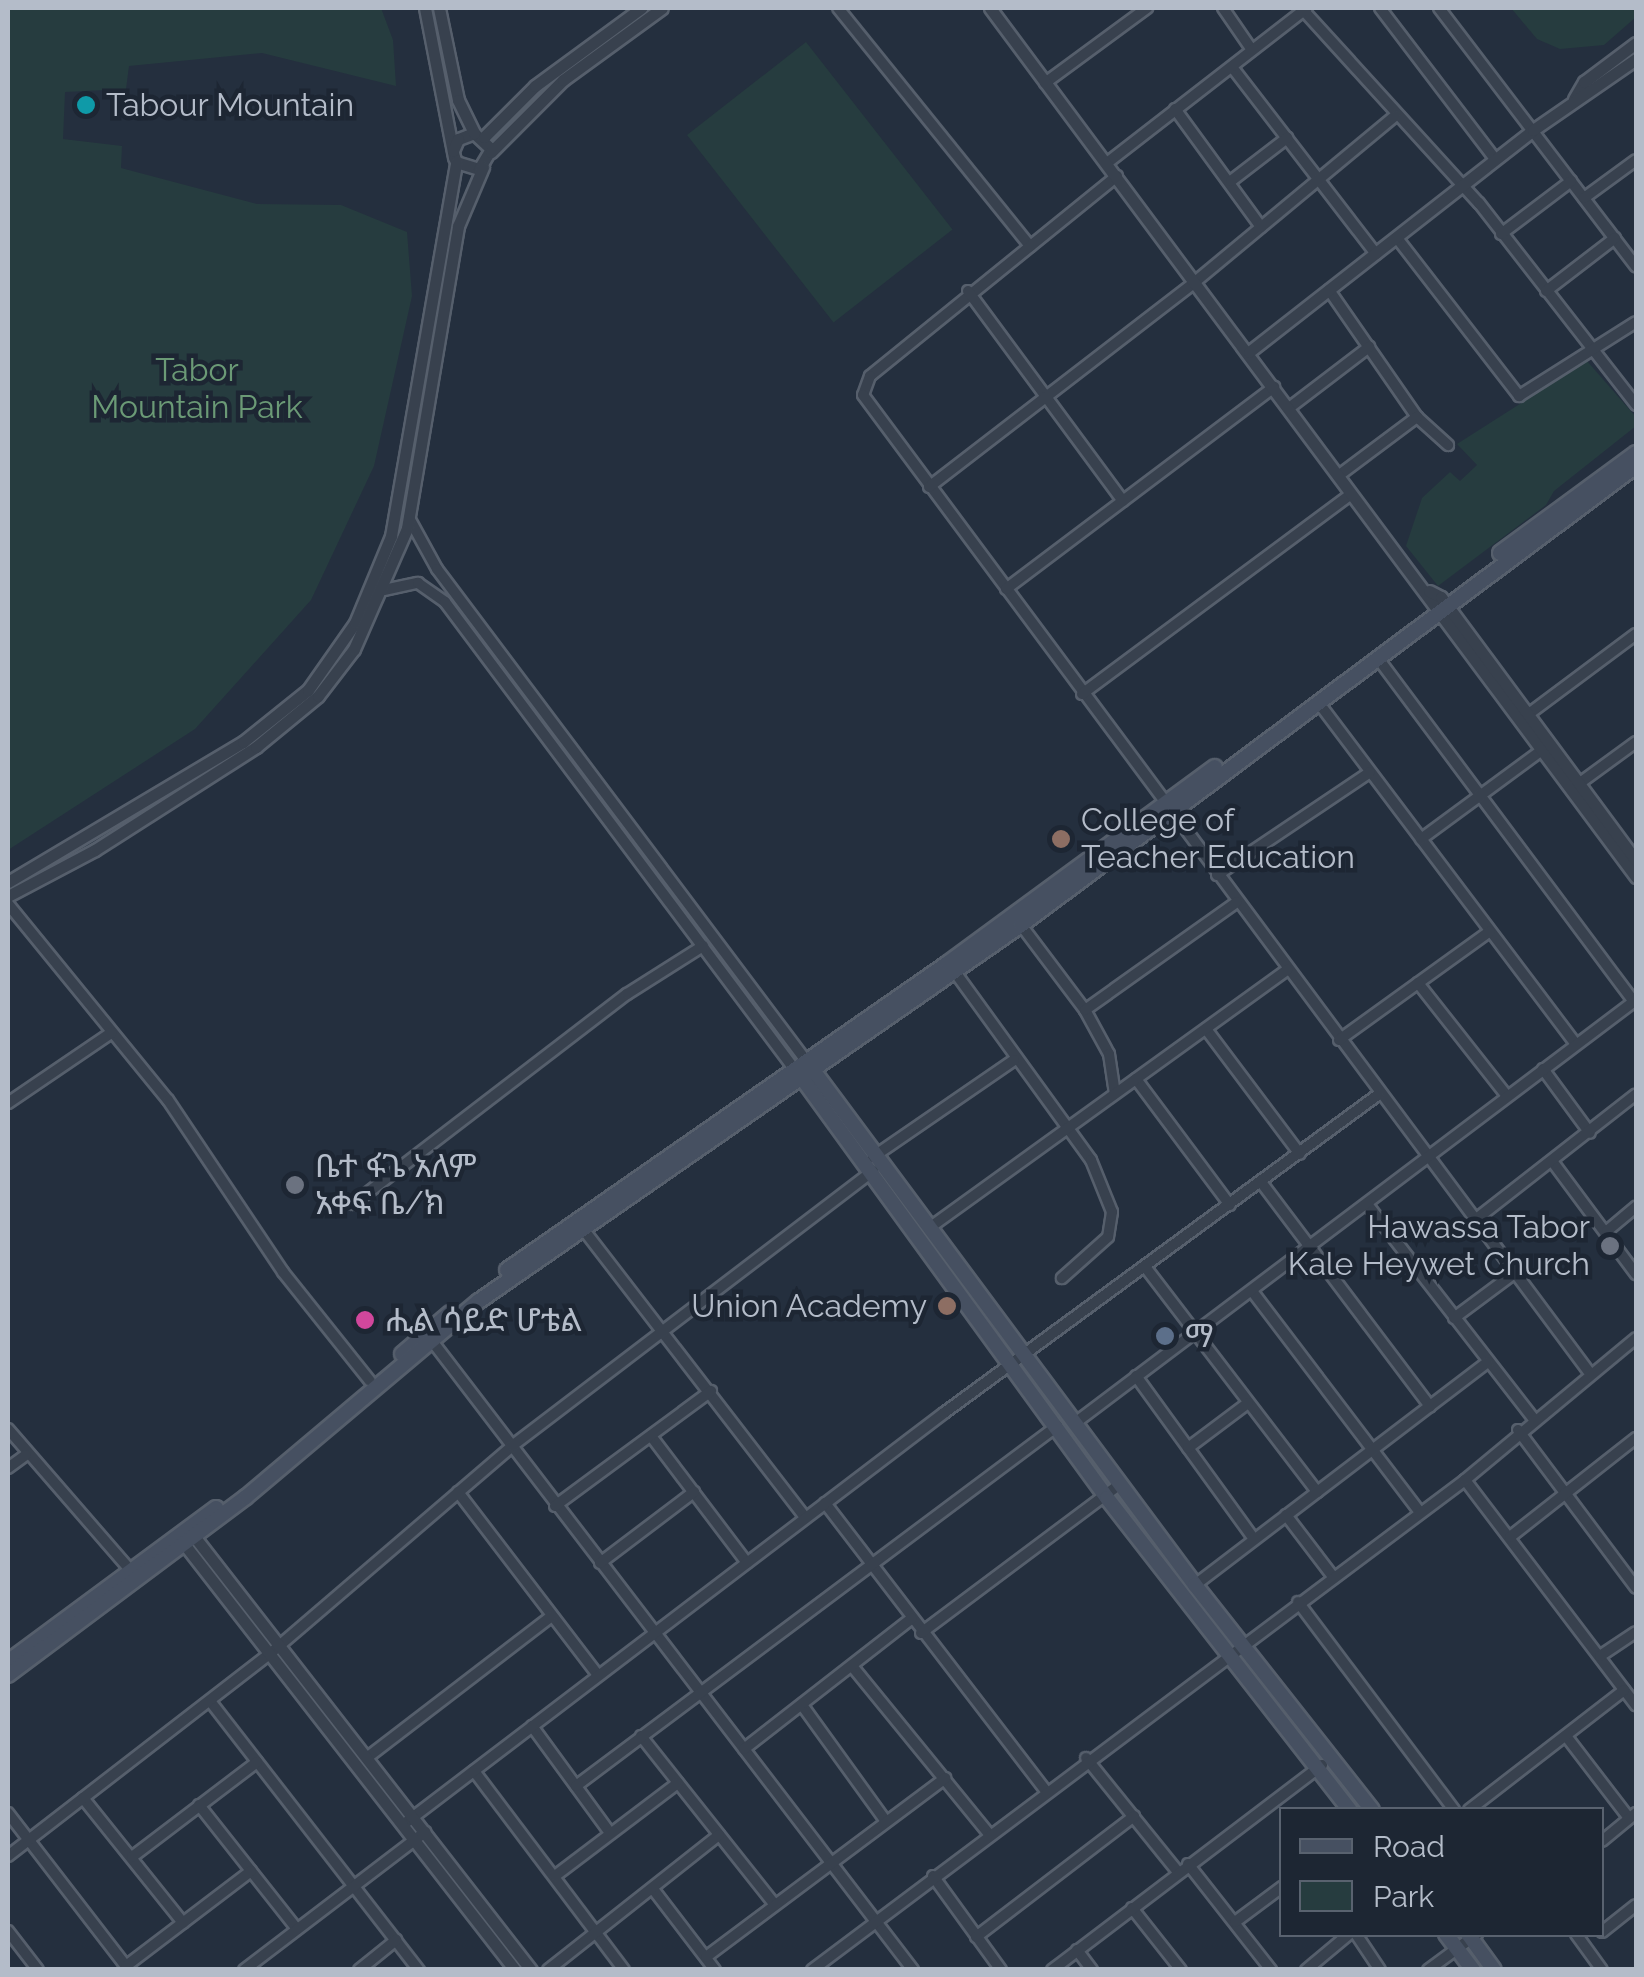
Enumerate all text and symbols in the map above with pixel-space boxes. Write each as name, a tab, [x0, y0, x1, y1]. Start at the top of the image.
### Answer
place label: Tabour Mountain	[106, 86, 355, 124]
marker: Tabour Mountain	[75, 94, 97, 116]
park label: Tabor Mountain Park	[91, 352, 303, 427]
place label: College of Teacher Education	[1081, 802, 1356, 877]
marker: College of Teacher Education	[1050, 828, 1072, 850]
place label: ቤተ ፋጌ አለም አቀፍ ቤ/ክ	[315, 1148, 477, 1223]
marker: ቤተ ፋጌ አለም አቀፍ ቤ/ክ	[284, 1174, 306, 1196]
place label: Hawassa Tabor Kale Heywet Church	[1288, 1209, 1590, 1284]
marker: Hawassa Tabor Kale Heywet Church	[1599, 1235, 1621, 1257]
place label: Union Academy	[690, 1287, 927, 1325]
marker: Union Academy	[936, 1295, 958, 1317]
place label: ሒል ሳይድ ሆቴል	[385, 1301, 582, 1339]
marker: ሒል ሳይድ ሆቴል	[354, 1309, 376, 1331]
place label: ማ	[1185, 1317, 1214, 1355]
marker: ማ	[1154, 1325, 1176, 1347]
legend	[1279, 1807, 1604, 1937]
text: Road	[1373, 1829, 1445, 1864]
text: Park	[1373, 1879, 1434, 1914]

